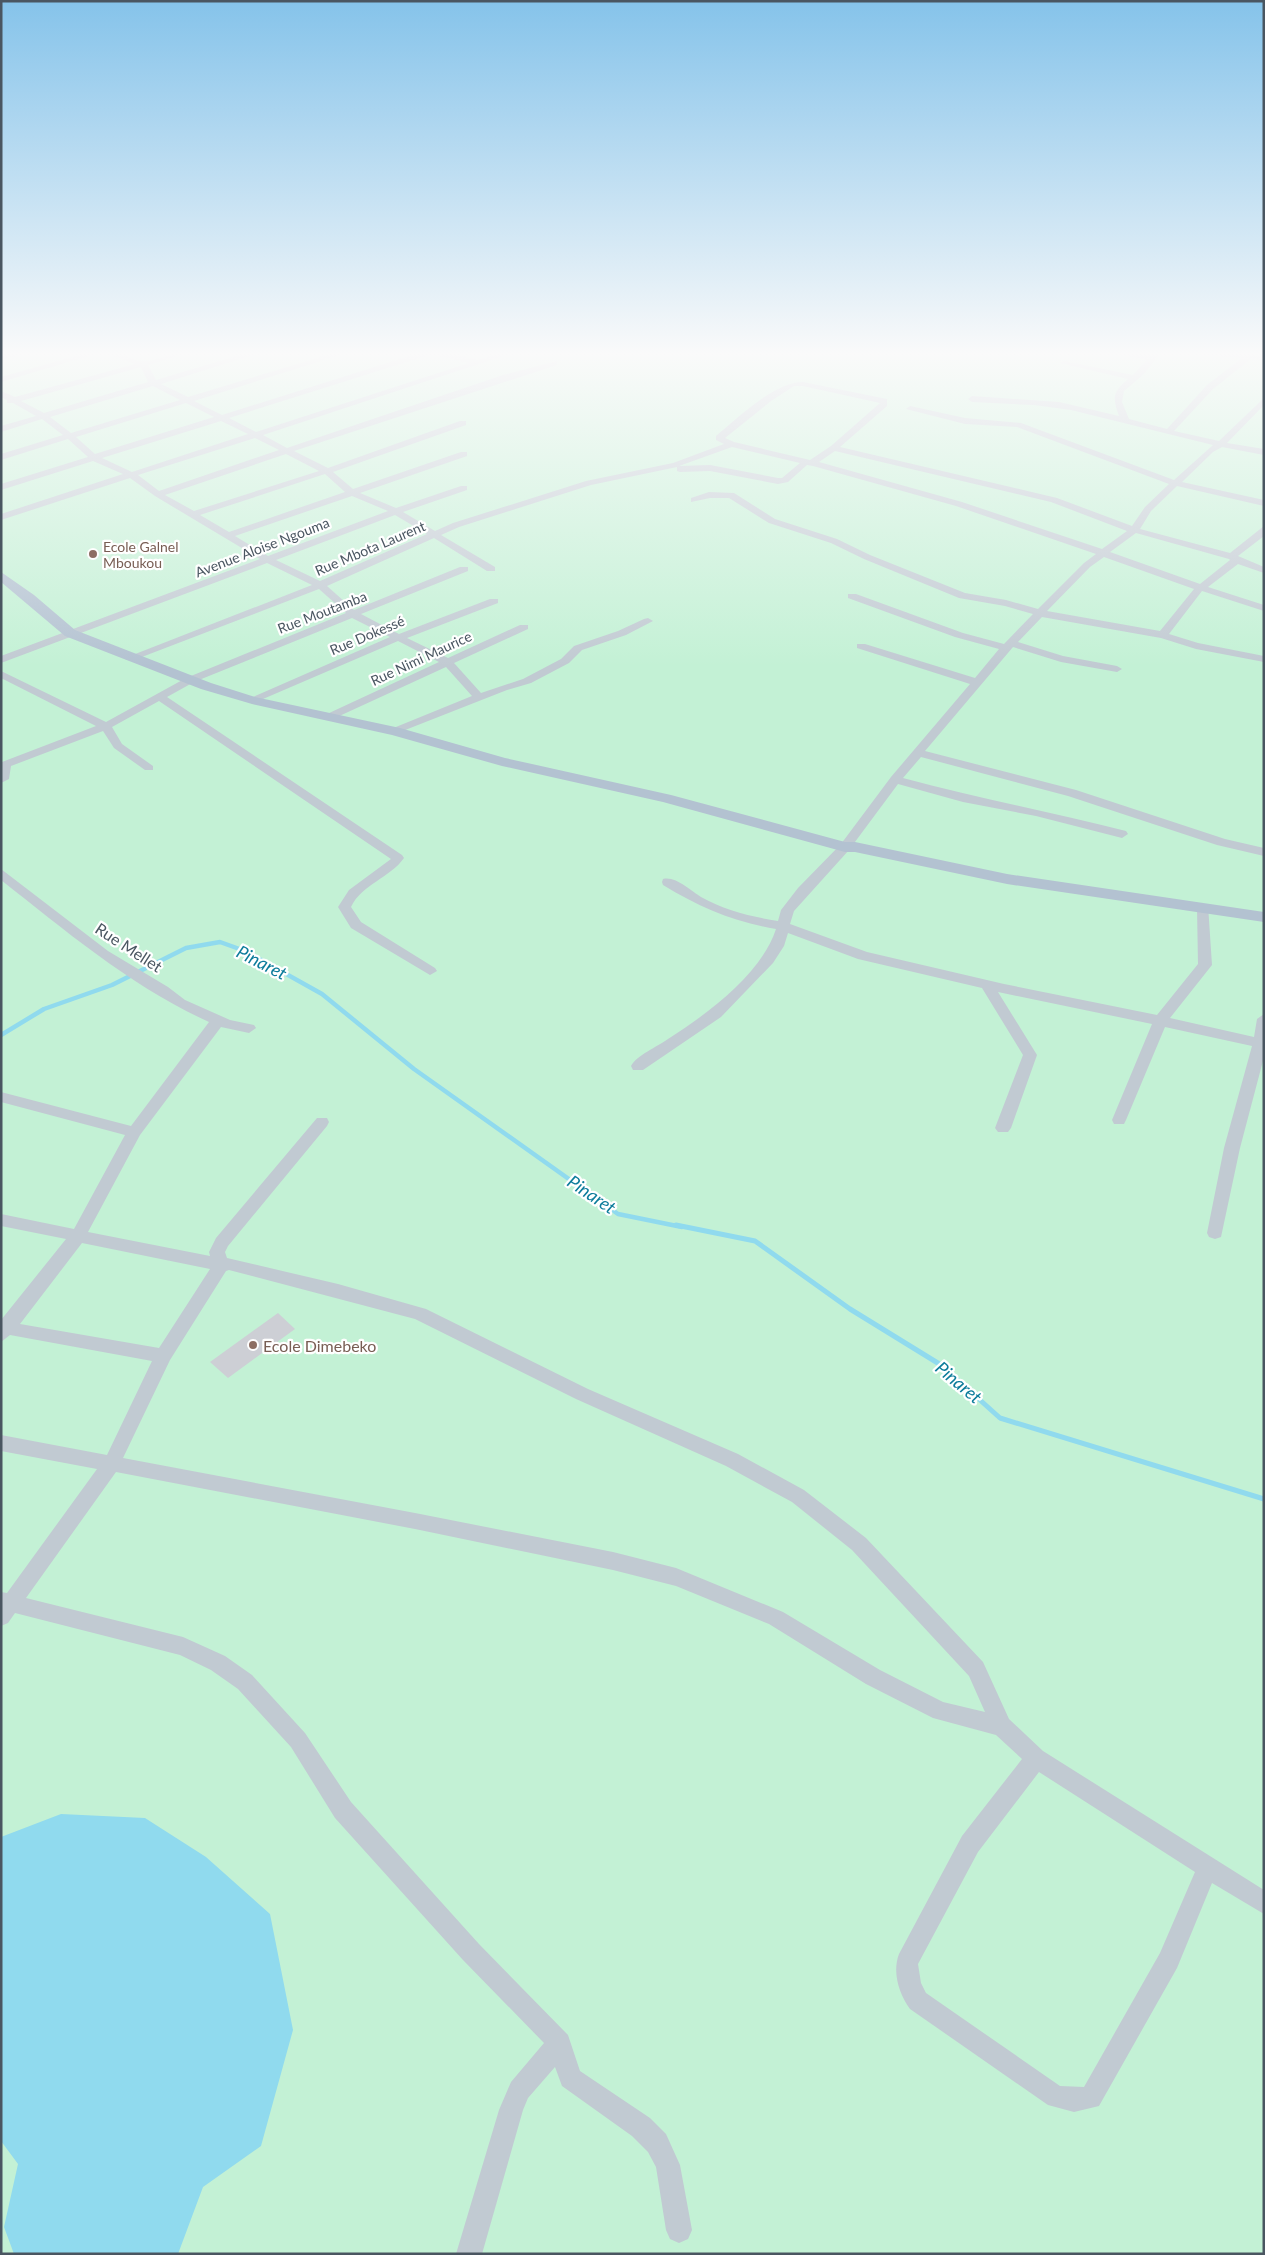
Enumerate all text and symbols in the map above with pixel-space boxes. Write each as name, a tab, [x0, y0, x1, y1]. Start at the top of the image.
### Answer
street label: Avenue Aloise Ngouma	[192, 514, 332, 580]
street label: Rue Mbota Laurent	[312, 517, 428, 579]
place label: Ecole Galnel Mboukou	[103, 538, 178, 571]
marker: Ecole Galnel Mboukou	[87, 548, 99, 560]
street label: Rue Moutamba	[275, 587, 369, 637]
street label: Rue Dokessé	[327, 612, 407, 658]
street label: Rue Nimi Maurice	[368, 627, 474, 689]
street label: Rue Mellet	[92, 918, 166, 976]
water label: Pinaret	[233, 940, 291, 984]
water label: Pinaret	[564, 1170, 621, 1218]
place label: Ecole Dimebeko	[263, 1336, 376, 1355]
marker: Ecole Dimebeko	[247, 1339, 259, 1351]
water label: Pinaret	[931, 1356, 987, 1408]

